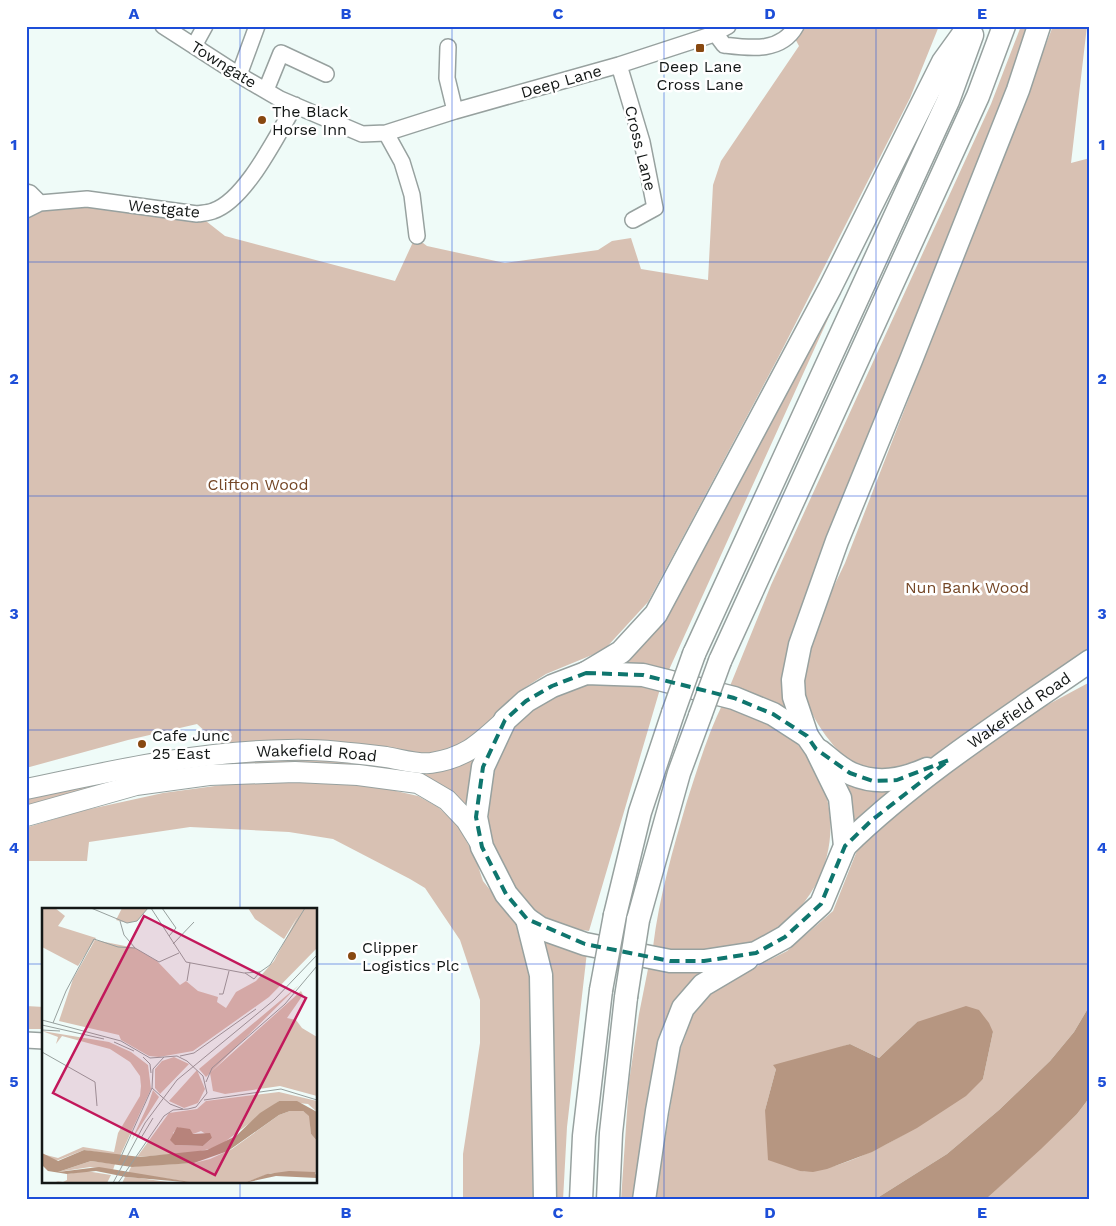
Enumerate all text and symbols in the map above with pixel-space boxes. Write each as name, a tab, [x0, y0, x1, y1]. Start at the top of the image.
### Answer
text: A	[129, 4, 140, 23]
text: B	[341, 4, 352, 23]
text: C	[553, 4, 564, 23]
text: D	[764, 4, 776, 23]
text: E	[977, 4, 987, 23]
street label: Towngate	[187, 37, 260, 92]
marker: Deep Lane Cross Lane	[694, 42, 706, 54]
place label: Deep Lane Cross Lane	[657, 57, 743, 94]
street label: Deep Lane	[519, 61, 604, 102]
place label: The Black Horse Inn	[272, 102, 348, 139]
street label: Cross Lane	[621, 104, 660, 193]
marker: The Black Horse Inn	[256, 114, 268, 126]
text: 1	[11, 135, 17, 154]
text: 1	[1099, 135, 1105, 154]
street label: Westgate	[127, 195, 201, 222]
text: 2	[9, 369, 19, 388]
text: 2	[1097, 369, 1107, 388]
park label: Clifton Wood	[208, 475, 308, 494]
park label: Nun Bank Wood	[905, 578, 1029, 597]
text: 3	[9, 604, 19, 623]
text: 3	[1097, 604, 1107, 623]
street label: Wakefield Road	[964, 668, 1074, 753]
place label: Cafe Junc 25 East	[152, 726, 230, 763]
marker: Cafe Junc 25 East	[136, 738, 148, 750]
street label: Wakefield Road	[256, 741, 378, 766]
text: 4	[9, 838, 19, 857]
text: 4	[1097, 838, 1107, 857]
inset map	[42, 908, 318, 1184]
place label: Clipper Logistics Plc	[362, 938, 460, 975]
marker: Clipper Logistics Plc	[346, 950, 358, 962]
text: 5	[9, 1072, 19, 1091]
text: 5	[1097, 1072, 1107, 1091]
text: A	[129, 1203, 140, 1222]
text: B	[341, 1203, 352, 1222]
text: C	[553, 1203, 564, 1222]
text: D	[764, 1203, 776, 1222]
text: E	[977, 1203, 987, 1222]

